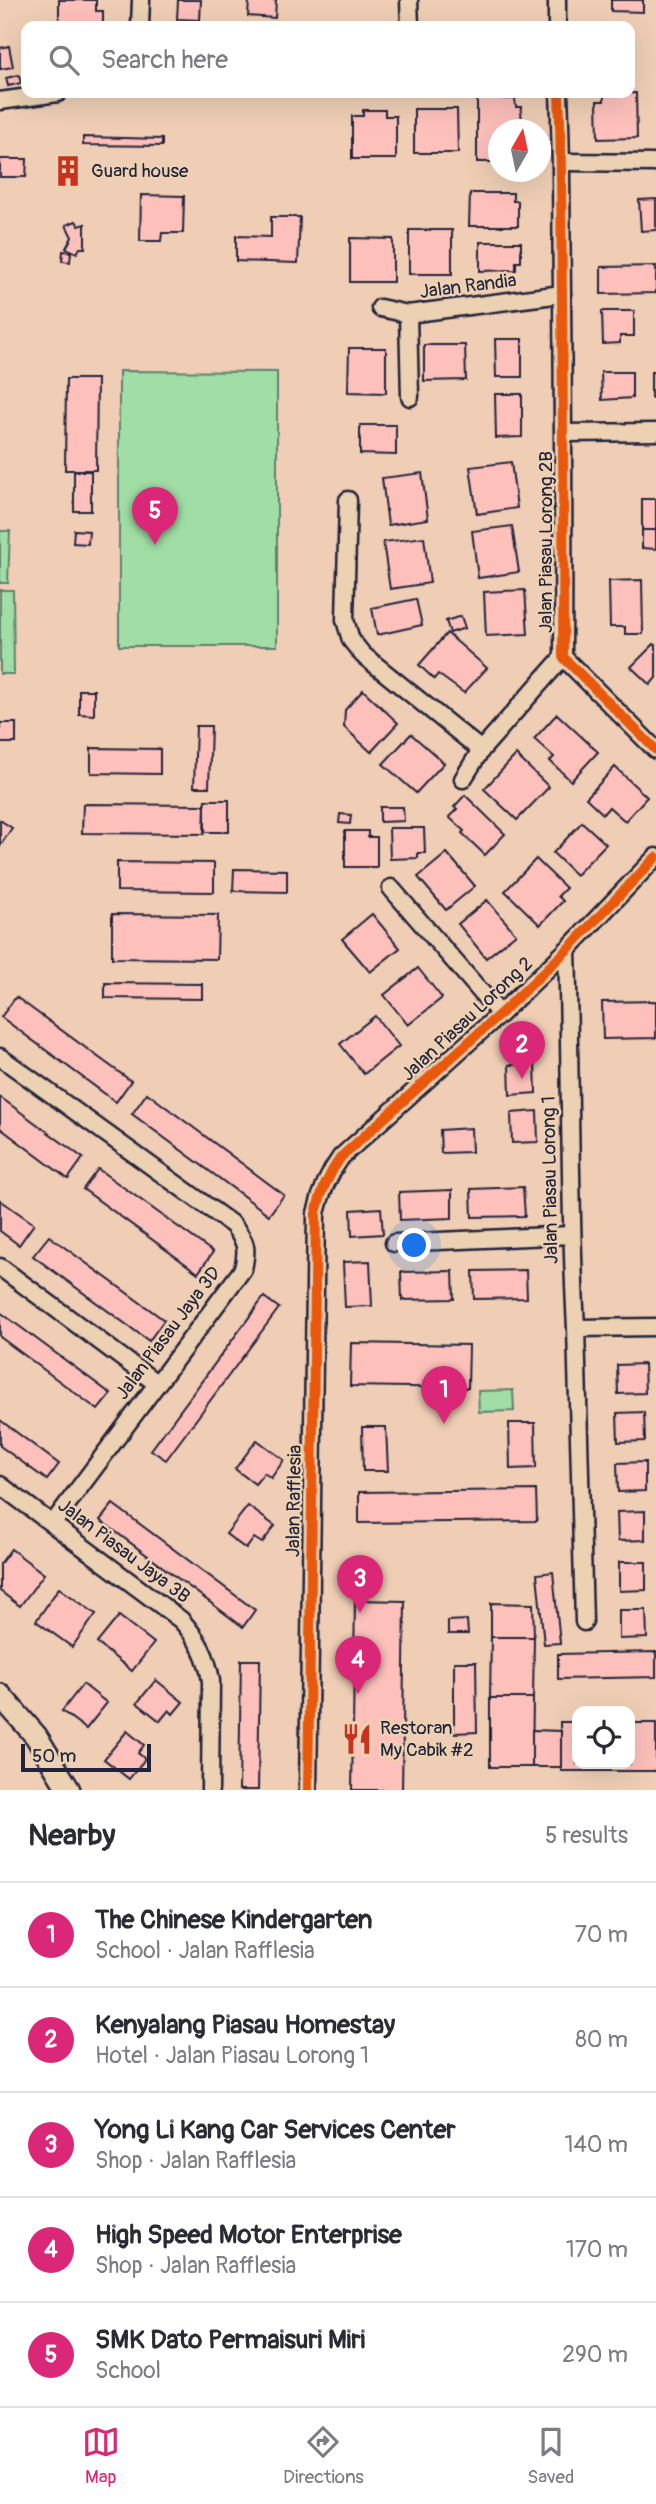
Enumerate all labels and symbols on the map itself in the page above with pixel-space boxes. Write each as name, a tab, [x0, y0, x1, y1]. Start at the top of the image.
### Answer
north arrow	[488, 119, 551, 182]
building icon: Guard house	[51, 154, 85, 188]
place label: Guard house	[91, 159, 189, 183]
street label: Jalan Randia	[418, 268, 518, 304]
street label: Jalan Piasau Lorong 2B	[534, 451, 558, 633]
pin: 5	[132, 487, 178, 545]
street label: Jalan Piasau Lorong 2	[397, 952, 537, 1086]
pin: 2	[499, 1021, 545, 1079]
street label: Jalan Piasau Lorong 1	[537, 1096, 563, 1264]
your location	[397, 1228, 431, 1262]
street label: Jalan Piasau Jaya 3D	[110, 1262, 226, 1404]
pin: 1	[421, 1366, 467, 1424]
street label: Jalan Rafflesia	[281, 1444, 307, 1557]
street label: Jalan Piasau Jaya 3B	[53, 1493, 195, 1609]
pin: 3	[337, 1555, 383, 1613]
pin: 4	[335, 1636, 381, 1694]
place label: Restoran My Cabik #2	[380, 1716, 474, 1762]
restaurant icon: Restoran My Cabik #2	[340, 1722, 374, 1756]
scale bar	[21, 1741, 150, 1773]

